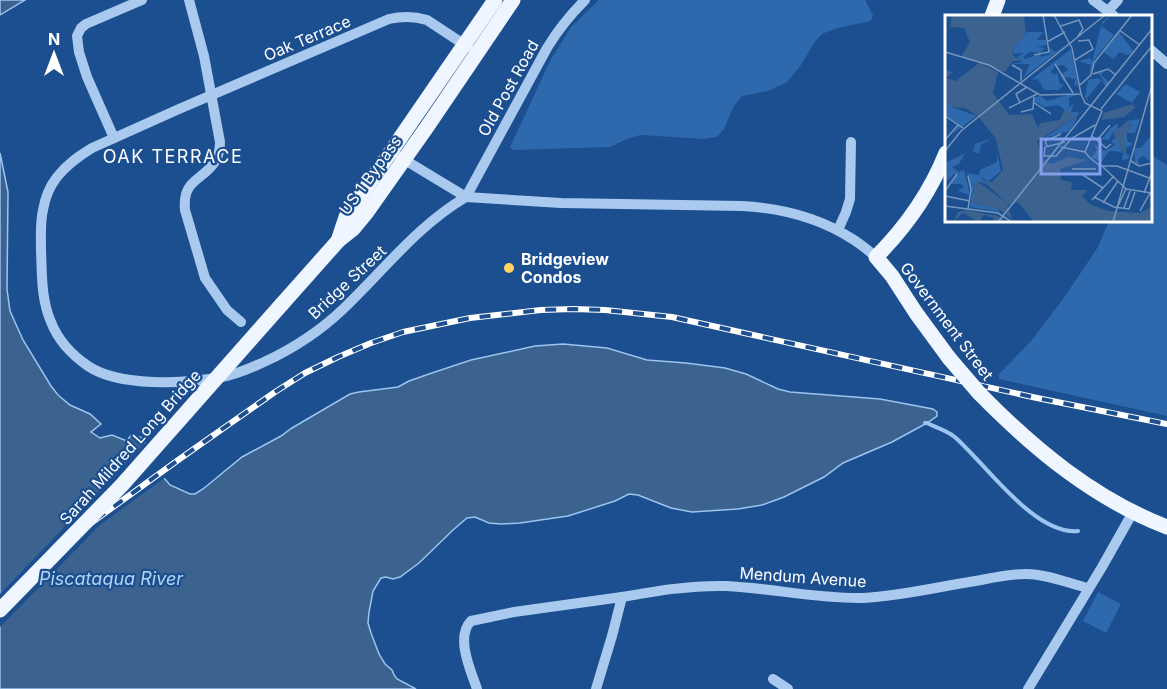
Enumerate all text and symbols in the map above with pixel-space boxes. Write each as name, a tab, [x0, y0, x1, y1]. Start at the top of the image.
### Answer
street label: Oak Terrace	[260, 11, 354, 65]
inset map	[945, 15, 1152, 222]
north arrow	[24, 24, 84, 84]
text: N	[48, 29, 60, 49]
street label: Old Post Road	[473, 36, 543, 140]
street label: US 1 Bypass	[335, 132, 405, 218]
district label: OAK TERRACE	[103, 146, 243, 167]
street label: Bridge Street	[304, 241, 390, 323]
place label: Bridgeview Condos	[521, 249, 609, 287]
street label: Government Street	[896, 258, 998, 384]
marker: Bridgeview Condos	[502, 261, 516, 275]
street label: Sarah Mildred Long Bridge	[55, 365, 205, 529]
street label: Mendum Avenue	[739, 563, 867, 591]
water label: Piscataqua River	[39, 568, 184, 589]

